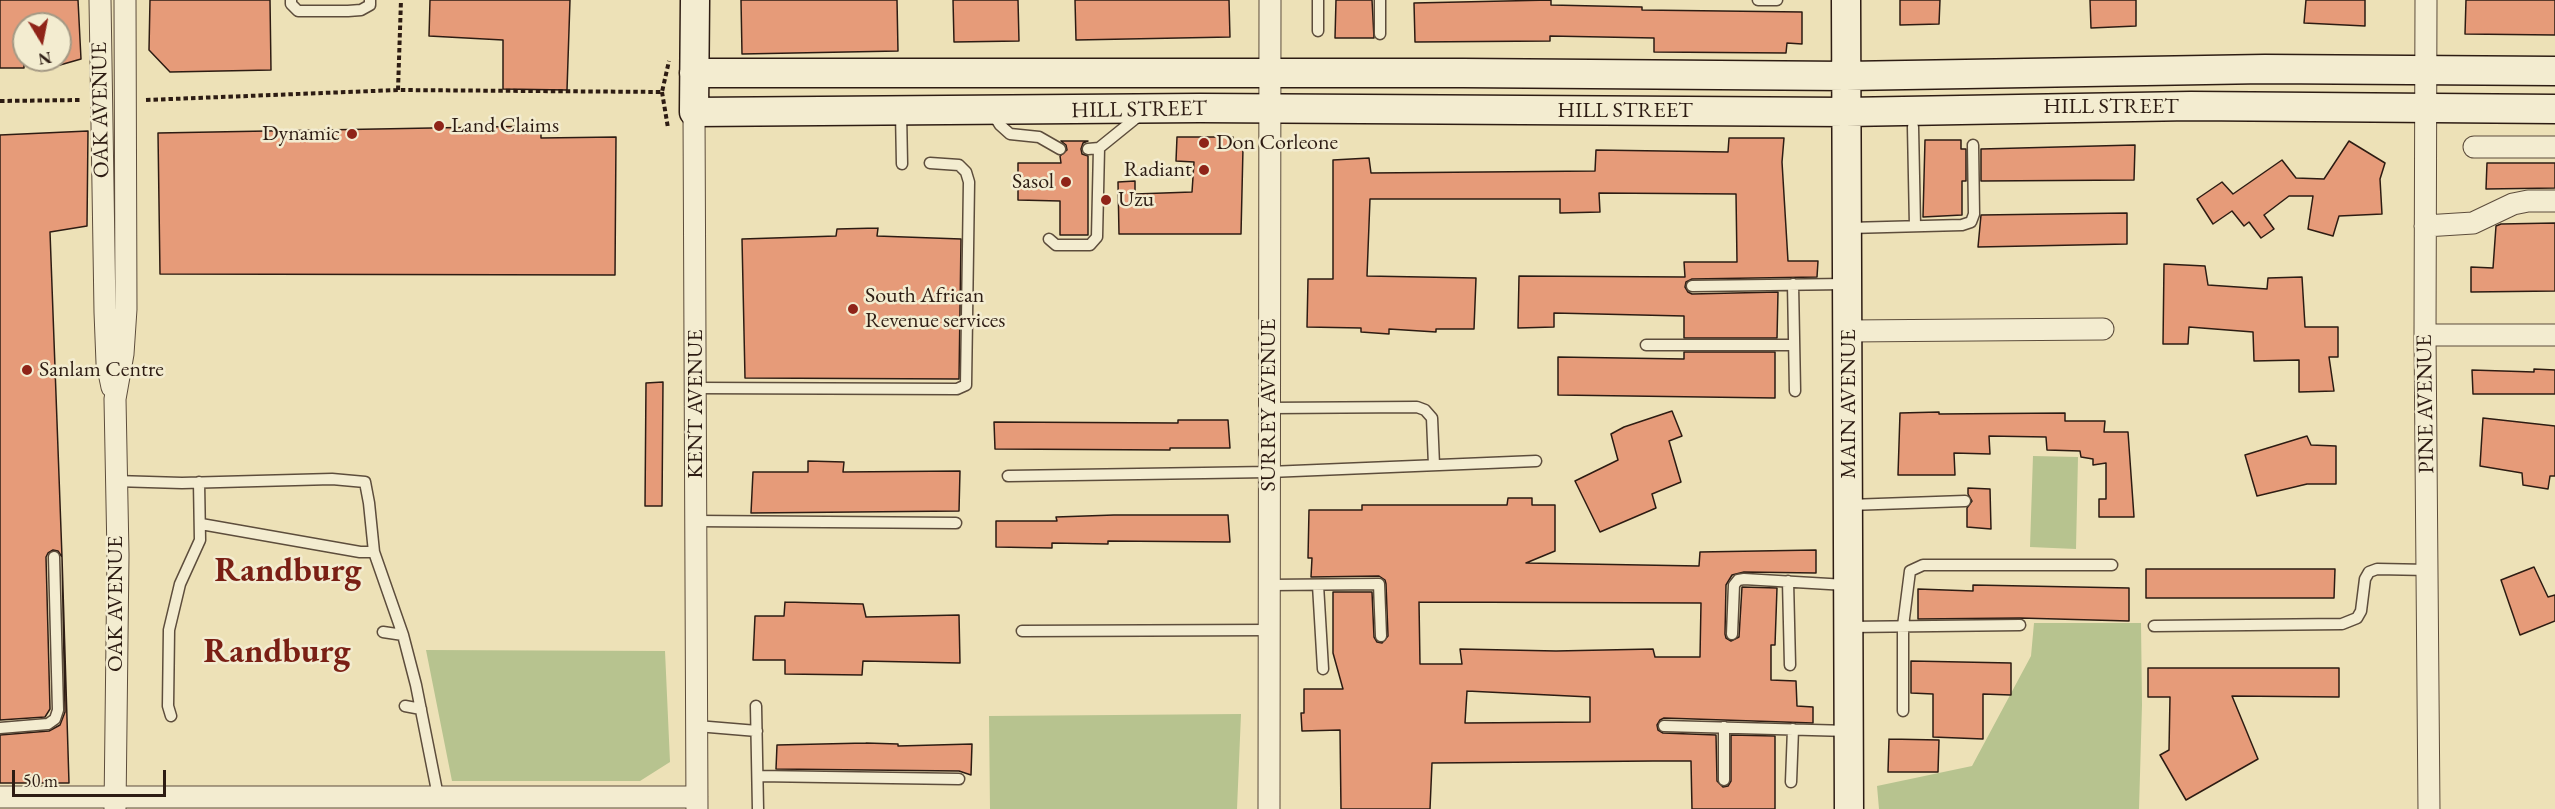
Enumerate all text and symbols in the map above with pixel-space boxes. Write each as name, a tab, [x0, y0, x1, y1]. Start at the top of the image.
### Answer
north arrow	[12, 12, 72, 72]
street label: OAK AVENUE	[87, 42, 115, 178]
text: N	[37, 47, 53, 70]
street label: HILL STREET	[2043, 94, 2179, 120]
street label: HILL STREET	[1071, 96, 1207, 124]
street label: HILL STREET	[1557, 98, 1693, 124]
place label: Land Claims	[451, 113, 559, 139]
marker: Land Claims	[432, 119, 446, 133]
place label: Dynamic	[262, 121, 340, 147]
marker: Dynamic	[345, 127, 359, 141]
place label: Don Corleone	[1216, 130, 1338, 156]
marker: Don Corleone	[1197, 136, 1211, 150]
place label: Radiant	[1124, 157, 1192, 183]
marker: Radiant	[1197, 163, 1211, 177]
place label: Sasol	[1012, 169, 1054, 195]
marker: Sasol	[1059, 175, 1073, 189]
place label: Uzu	[1118, 187, 1154, 213]
marker: Uzu	[1099, 193, 1113, 207]
place label: South African Revenue services	[865, 283, 1005, 334]
marker: South African Revenue services	[846, 302, 860, 316]
street label: SURREY AVENUE	[1256, 319, 1282, 491]
street label: KENT AVENUE	[683, 329, 709, 479]
street label: MAIN AVENUE	[1836, 329, 1862, 479]
street label: PINE AVENUE	[2412, 334, 2440, 474]
place label: Sanlam Centre	[39, 357, 164, 383]
marker: Sanlam Centre	[20, 363, 34, 377]
street label: OAK AVENUE	[103, 536, 129, 672]
district label: Randburg	[214, 552, 362, 592]
district label: Randburg	[203, 633, 351, 673]
scale bar	[15, 758, 170, 796]
text: 50 m	[23, 769, 58, 792]

